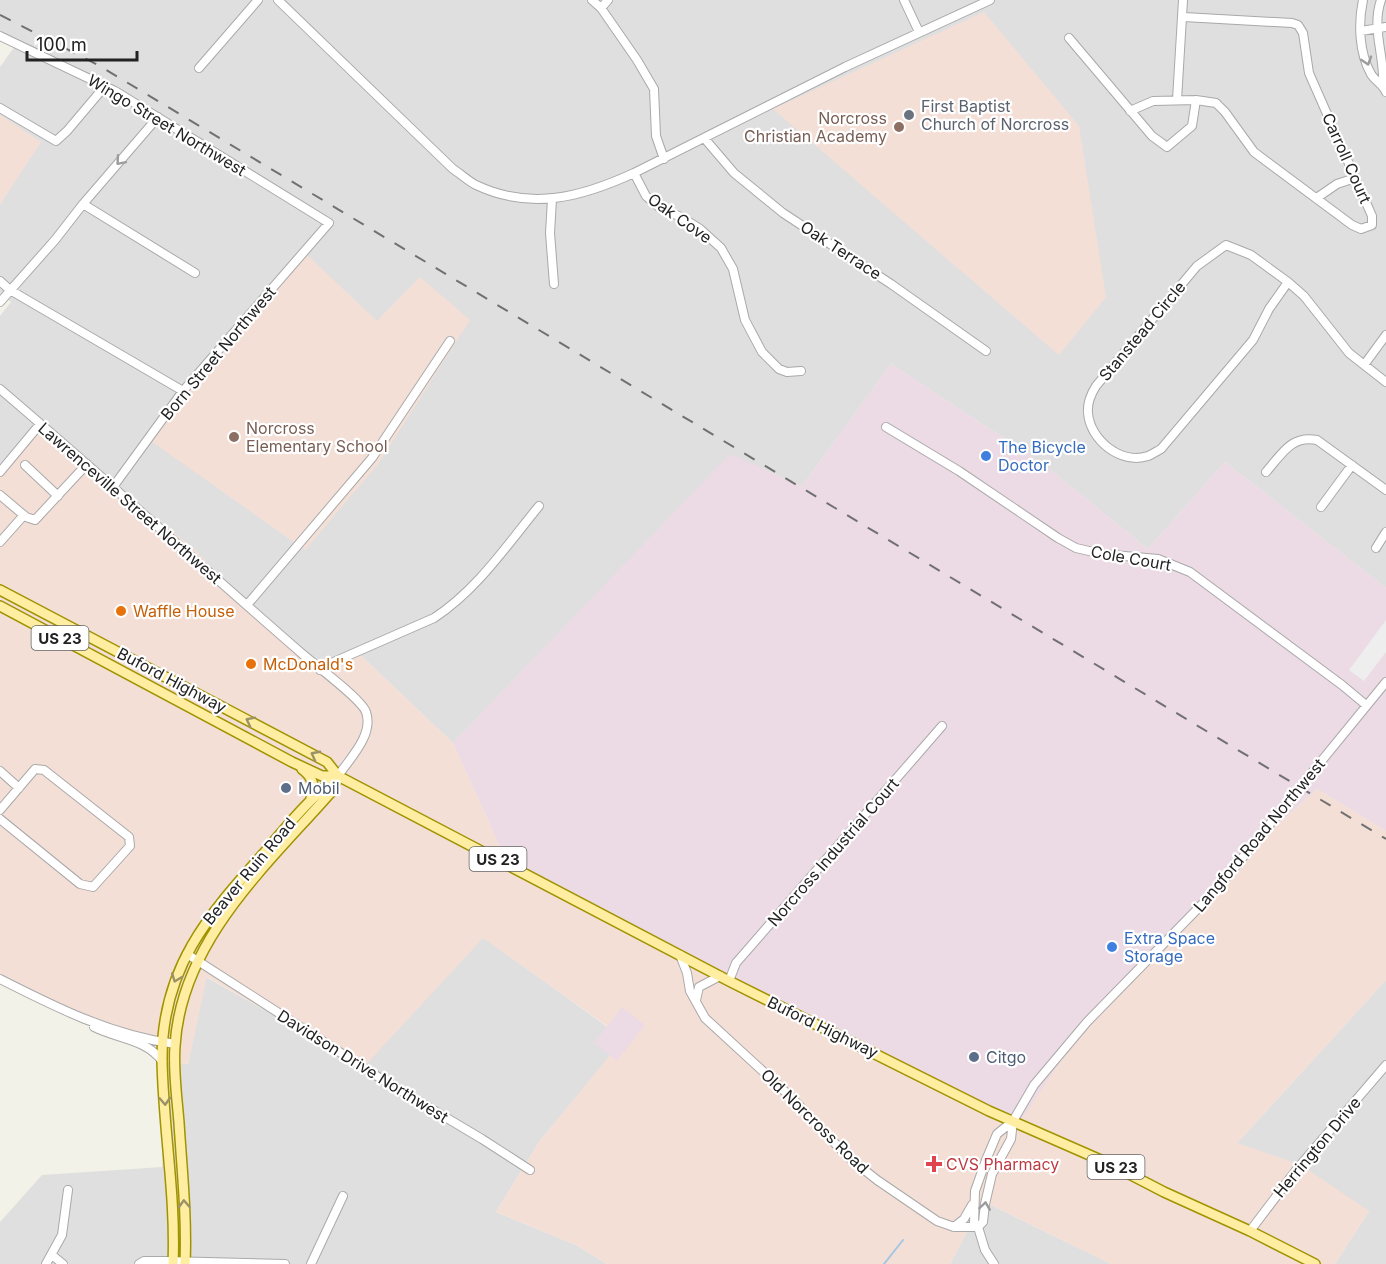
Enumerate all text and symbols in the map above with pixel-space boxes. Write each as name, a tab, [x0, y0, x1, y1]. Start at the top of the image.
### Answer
scale bar	[27, 24, 136, 62]
text: 100 m	[36, 34, 87, 55]
one-way arrow	[1360, 55, 1372, 66]
street label: Wingo Street Northwest	[84, 70, 250, 180]
place label: First Baptist Church of Norcross	[921, 96, 1069, 134]
place label: Norcross Christian Academy	[744, 108, 887, 146]
marker: First Baptist Church of Norcross	[902, 108, 916, 122]
street label: Carroll Court	[1318, 110, 1376, 206]
marker: Norcross Christian Academy	[892, 120, 906, 134]
one-way arrow	[116, 154, 127, 165]
street label: Oak Cove	[644, 189, 716, 247]
street label: Oak Terrace	[797, 216, 885, 284]
street label: Stanstead Circle	[1094, 277, 1190, 385]
street label: Born Street Northwest	[156, 282, 280, 424]
street label: Lawrenceville Street Northwest	[34, 418, 226, 588]
place label: Norcross Elementary School	[246, 418, 388, 456]
marker: Norcross Elementary School	[227, 430, 241, 444]
place label: The Bicycle Doctor	[998, 437, 1086, 475]
marker: The Bicycle Doctor	[979, 449, 993, 463]
street label: Cole Court	[1089, 541, 1173, 575]
place label: Waffle House	[133, 601, 235, 621]
marker: Waffle House	[114, 604, 128, 618]
road number: US 23	[32, 626, 88, 650]
street label: Buford Highway	[114, 643, 230, 717]
place label: McDonald's	[263, 654, 353, 674]
marker: McDonald's	[244, 657, 258, 671]
one-way arrow	[245, 717, 256, 728]
one-way arrow	[310, 751, 321, 762]
street label: Langford Road Northwest	[1189, 754, 1329, 916]
street label: Norcross Industrial Court	[763, 774, 903, 930]
place label: Mobil	[298, 778, 340, 798]
marker: Mobil	[279, 781, 293, 795]
street label: Beaver Ruin Road	[198, 813, 300, 929]
road number: US 23	[470, 847, 526, 871]
place label: Extra Space Storage	[1124, 928, 1215, 966]
marker: Extra Space Storage	[1105, 940, 1119, 954]
one-way arrow	[171, 972, 184, 983]
street label: Buford Highway	[764, 992, 882, 1062]
street label: Davidson Drive Northwest	[274, 1005, 452, 1127]
place label: Citgo	[986, 1047, 1026, 1067]
marker: Citgo	[967, 1050, 981, 1064]
street label: Old Norcross Road	[757, 1064, 873, 1178]
street label: Herrington Drive	[1269, 1093, 1365, 1201]
one-way arrow	[158, 1097, 171, 1106]
place label: CVS Pharmacy	[946, 1154, 1059, 1174]
road number: US 23	[1088, 1155, 1144, 1179]
marker: CVS Pharmacy	[927, 1157, 941, 1171]
one-way arrow	[178, 1199, 191, 1208]
one-way arrow	[978, 1201, 990, 1211]

